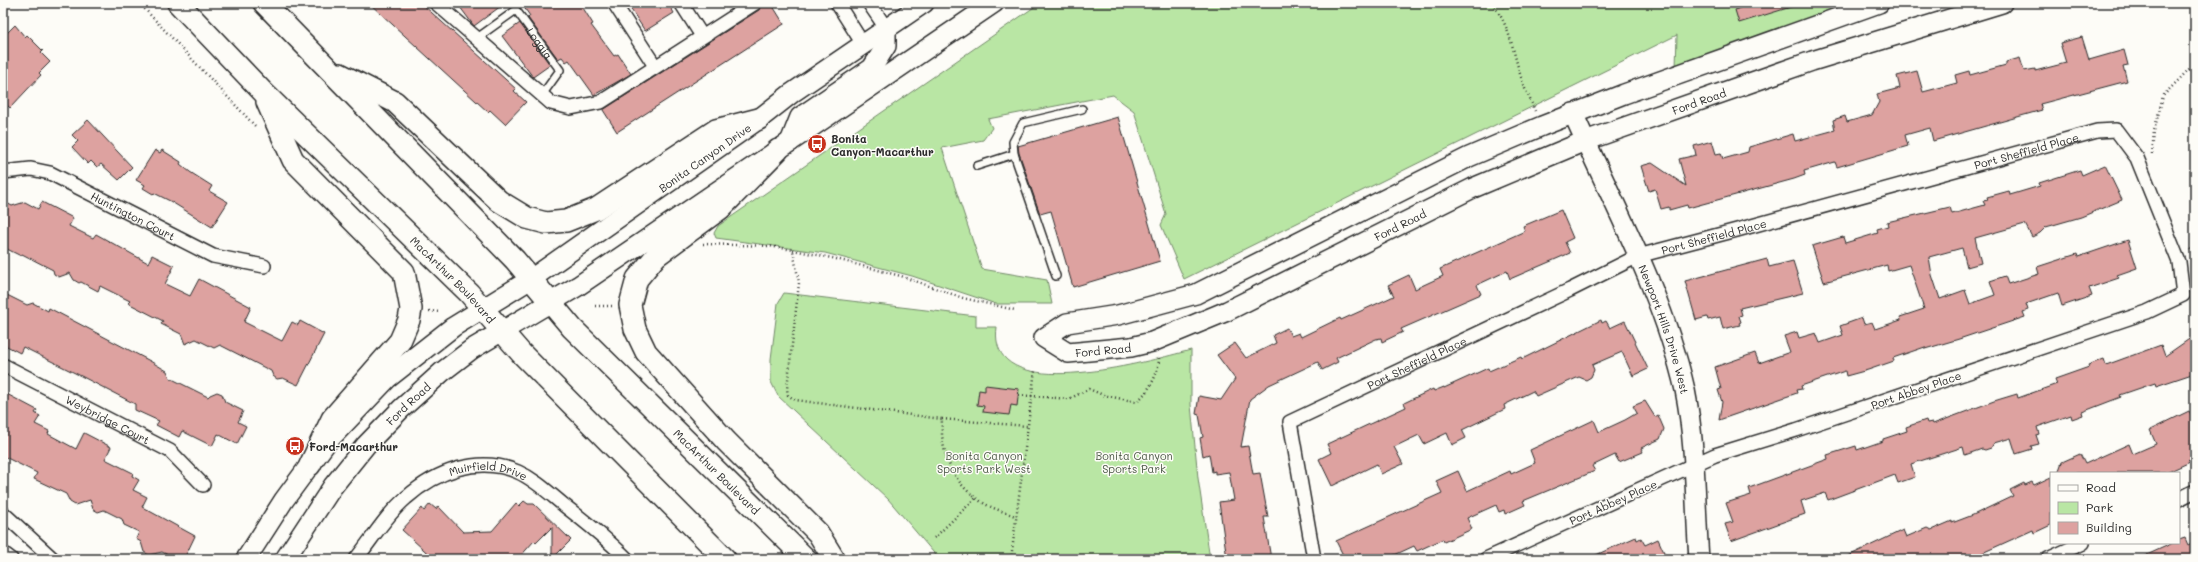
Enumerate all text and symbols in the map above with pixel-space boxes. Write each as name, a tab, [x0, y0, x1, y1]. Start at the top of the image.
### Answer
street label: Loggia	[524, 24, 557, 62]
street label: Ford Road	[1670, 84, 1728, 117]
street label: Bonita Canyon Drive	[655, 119, 754, 195]
street label: Port Sheffield Place	[1972, 129, 2081, 172]
place label: Bonita Canyon-Macarthur	[831, 131, 934, 159]
bus stop icon: Bonita Canyon-Macarthur	[806, 133, 828, 155]
street label: Huntington Court	[89, 188, 178, 243]
street label: Ford Road	[1371, 205, 1428, 244]
street label: Port Sheffield Place	[1660, 215, 1768, 257]
street label: MacArthur Boulevard	[407, 233, 499, 326]
street label: Newport Hills Drive West	[1636, 262, 1693, 395]
street label: Port Sheffield Place	[1364, 332, 1469, 392]
street label: Ford Road	[1074, 340, 1132, 360]
street label: Port Abbey Place	[1869, 367, 1963, 412]
street label: Ford Road	[382, 379, 433, 428]
street label: Weybridge Court	[63, 391, 153, 447]
street label: MacArthur Boulevard	[671, 425, 764, 517]
bus stop icon: Ford-Macarthur	[284, 435, 306, 457]
place label: Ford-Macarthur	[309, 439, 398, 454]
park label: Bonita Canyon Sports Park West	[937, 448, 1031, 476]
park label: Bonita Canyon Sports Park	[1095, 448, 1173, 476]
street label: Muirfield Drive	[447, 457, 531, 483]
legend	[2050, 472, 2180, 544]
street label: Port Abbey Place	[1567, 476, 1659, 528]
text: Road	[2086, 479, 2116, 495]
text: Park	[2086, 499, 2113, 515]
text: Building	[2086, 519, 2132, 535]

